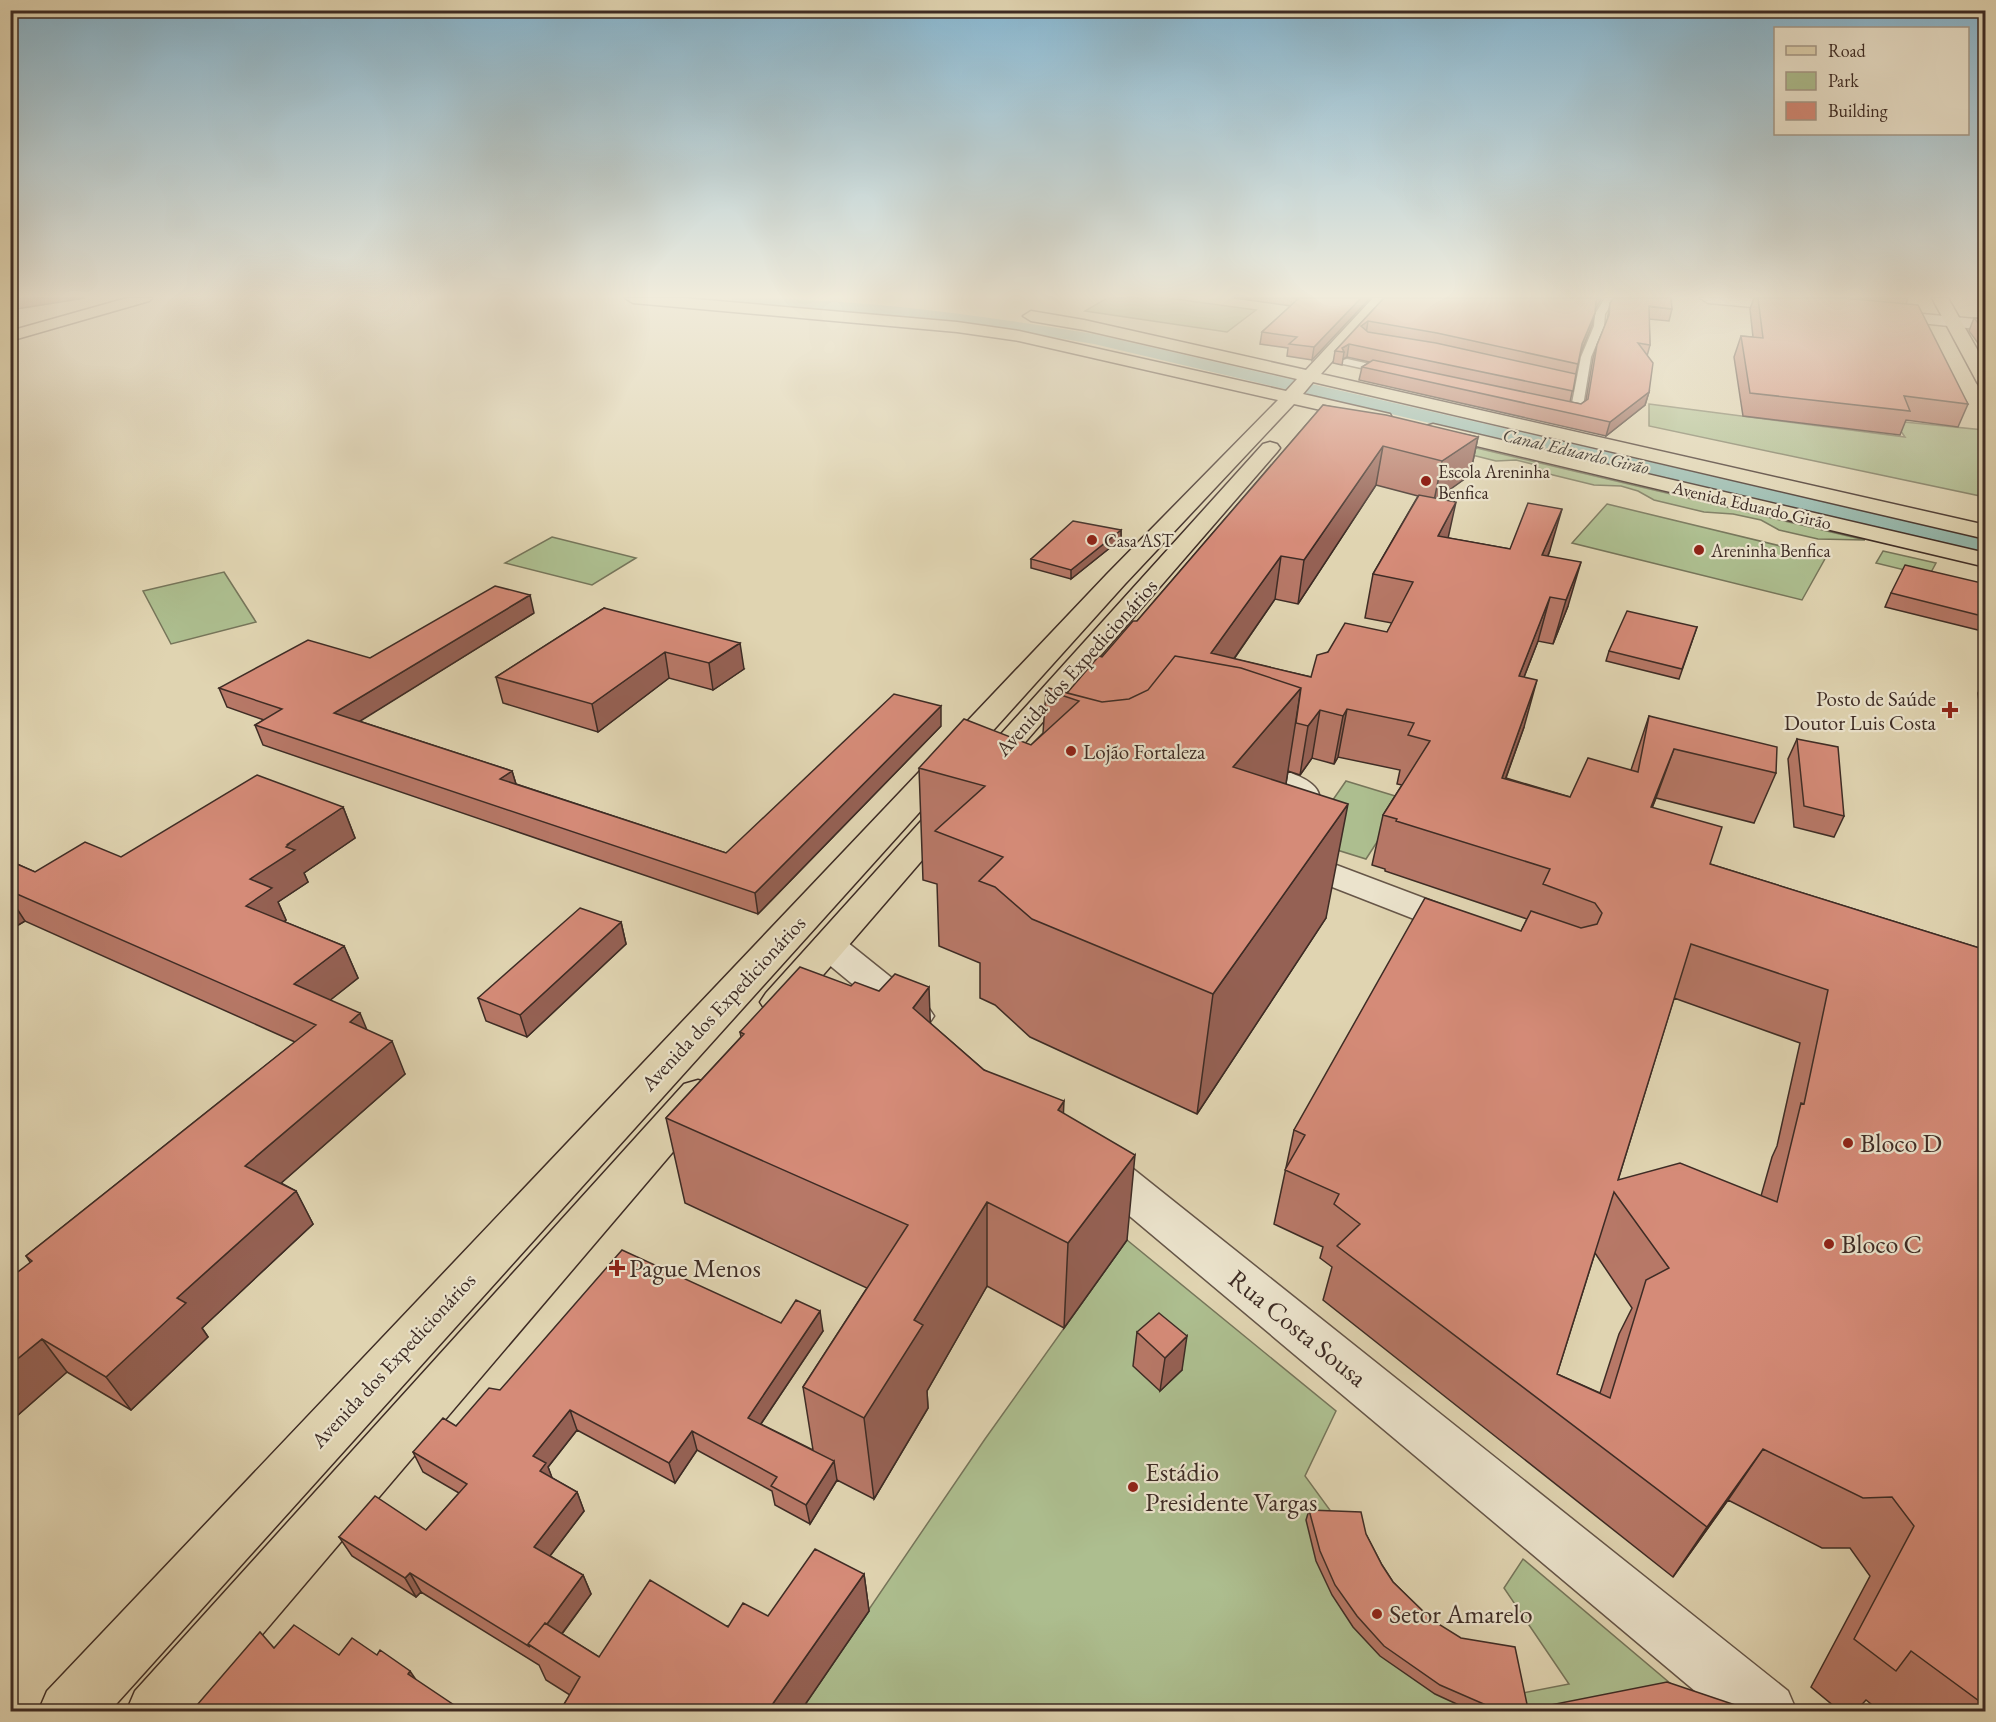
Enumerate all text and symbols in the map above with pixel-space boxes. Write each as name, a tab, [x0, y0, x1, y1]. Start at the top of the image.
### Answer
legend	[1774, 27, 1969, 135]
text: Road	[1828, 39, 1867, 62]
text: Park	[1828, 69, 1859, 92]
text: Building	[1828, 99, 1888, 122]
water label: Canal Eduardo Girão	[1501, 423, 1652, 479]
place label: Escola Areninha Benfica	[1438, 460, 1551, 504]
marker: Escola Areninha Benfica	[1419, 474, 1433, 488]
street label: Avenida Eduardo Girão	[1669, 475, 1834, 534]
place label: Casa AST	[1104, 529, 1174, 552]
marker: Casa AST	[1085, 533, 1099, 547]
place label: Areninha Benfica	[1710, 539, 1831, 562]
marker: Areninha Benfica	[1692, 543, 1706, 557]
street label: Avenida dos Expedicionários	[988, 572, 1163, 762]
place label: Posto de Saúde Doutor Luis Costa	[1784, 685, 1937, 736]
marker: Posto de Saúde Doutor Luis Costa	[1941, 701, 1959, 719]
place label: Lojão Fortaleza	[1083, 738, 1206, 765]
marker: Lojão Fortaleza	[1064, 744, 1078, 758]
street label: Avenida dos Expedicionários	[634, 910, 811, 1097]
place label: Bloco D	[1860, 1126, 1942, 1160]
marker: Bloco D	[1841, 1136, 1855, 1150]
place label: Bloco C	[1841, 1227, 1922, 1261]
marker: Bloco C	[1822, 1237, 1836, 1251]
place label: Pague Menos	[629, 1251, 761, 1285]
marker: Pague Menos	[610, 1261, 624, 1275]
street label: Rua Costa Sousa	[1222, 1262, 1375, 1395]
street label: Avenida dos Expedicionários	[304, 1267, 481, 1454]
place label: Estádio Presidente Vargas	[1145, 1455, 1317, 1519]
marker: Estádio Presidente Vargas	[1126, 1480, 1140, 1494]
place label: Setor Amarelo	[1389, 1597, 1533, 1631]
marker: Setor Amarelo	[1370, 1607, 1384, 1621]

